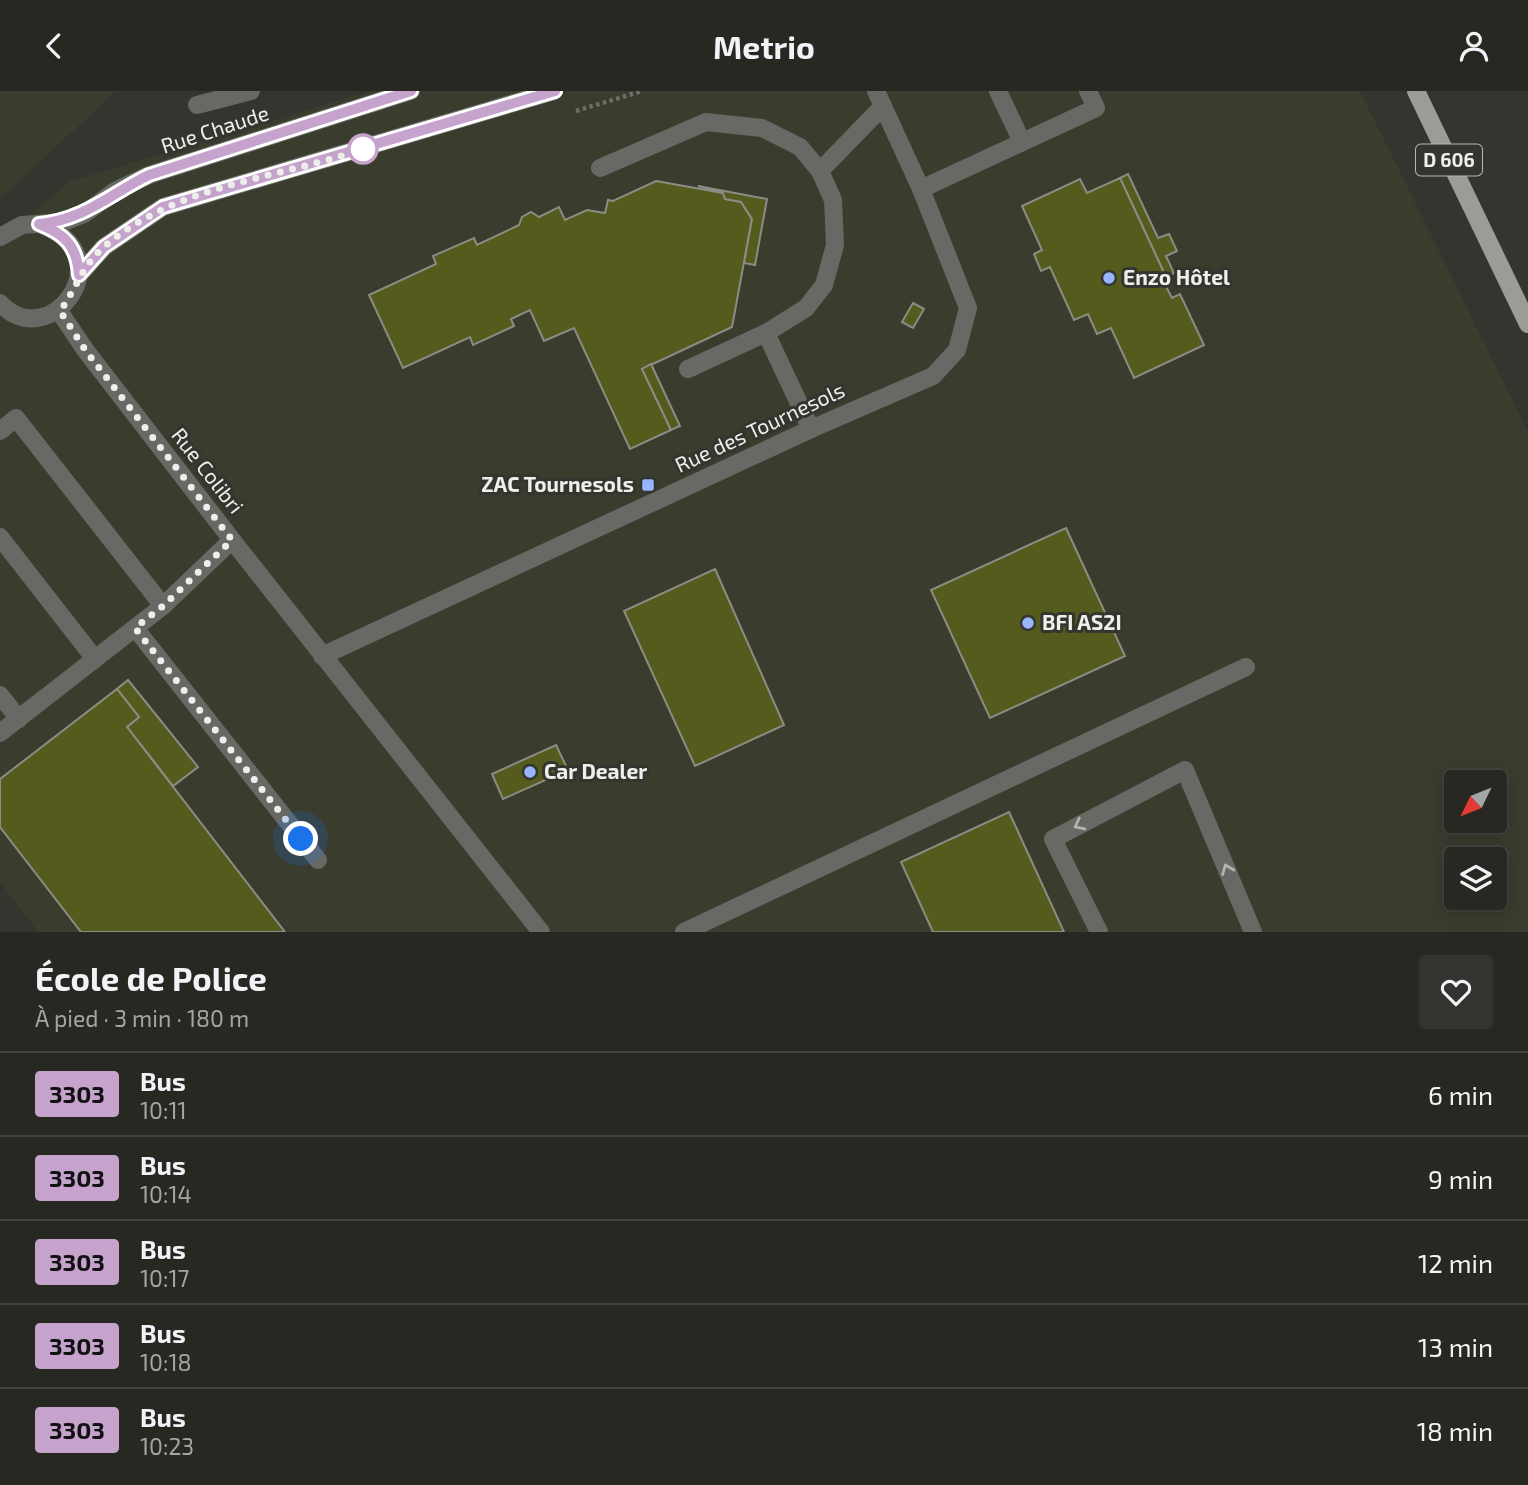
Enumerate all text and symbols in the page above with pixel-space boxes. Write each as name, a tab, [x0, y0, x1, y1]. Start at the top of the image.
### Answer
icon: back	[35, 27, 73, 65]
text: Metrio	[713, 27, 815, 65]
icon: person	[1455, 27, 1493, 65]
street label: Rue Chaude	[157, 99, 272, 158]
unlabelled marker	[348, 134, 378, 164]
road number: D 606	[1416, 145, 1482, 176]
place label: Enzo Hôtel	[1123, 264, 1230, 289]
marker: Enzo Hôtel	[1101, 270, 1117, 286]
street label: Rue des Tournesols	[671, 376, 848, 477]
street label: Rue Colibri	[167, 422, 249, 518]
place label: ZAC Tournesols	[481, 471, 634, 496]
marker: ZAC Tournesols	[640, 477, 656, 493]
place label: BFI AS2I	[1042, 609, 1122, 634]
marker: BFI AS2I	[1020, 615, 1036, 631]
place label: Car Dealer	[544, 758, 647, 783]
marker: Car Dealer	[522, 764, 538, 780]
north arrow	[1444, 770, 1507, 833]
map controls	[1444, 770, 1507, 910]
one-way arrow	[1074, 817, 1086, 830]
your location	[283, 821, 318, 856]
button: layers	[1444, 847, 1507, 910]
one-way arrow	[1221, 864, 1235, 876]
button: heart	[1419, 955, 1493, 1029]
text: École de Police	[35, 958, 267, 998]
text: À pied · 3 min · 180 m	[35, 1004, 249, 1032]
text: Bus	[140, 1065, 186, 1096]
text: 3303	[49, 1079, 105, 1108]
text: 6 min	[1428, 1079, 1493, 1110]
text: 10:11	[140, 1096, 187, 1124]
text: Bus	[140, 1149, 186, 1180]
text: 3303	[49, 1163, 105, 1192]
text: 9 min	[1428, 1163, 1493, 1194]
text: 10:14	[140, 1180, 192, 1208]
text: Bus	[140, 1233, 186, 1264]
text: 3303	[49, 1247, 105, 1276]
text: 12 min	[1418, 1247, 1493, 1278]
text: 10:17	[140, 1264, 189, 1292]
text: Bus	[140, 1317, 186, 1348]
text: 3303	[49, 1331, 105, 1360]
text: 13 min	[1418, 1331, 1493, 1362]
text: 10:18	[140, 1348, 192, 1376]
text: Bus	[140, 1401, 186, 1432]
text: 3303	[49, 1415, 105, 1444]
text: 18 min	[1417, 1415, 1493, 1446]
text: 10:23	[140, 1432, 194, 1460]

